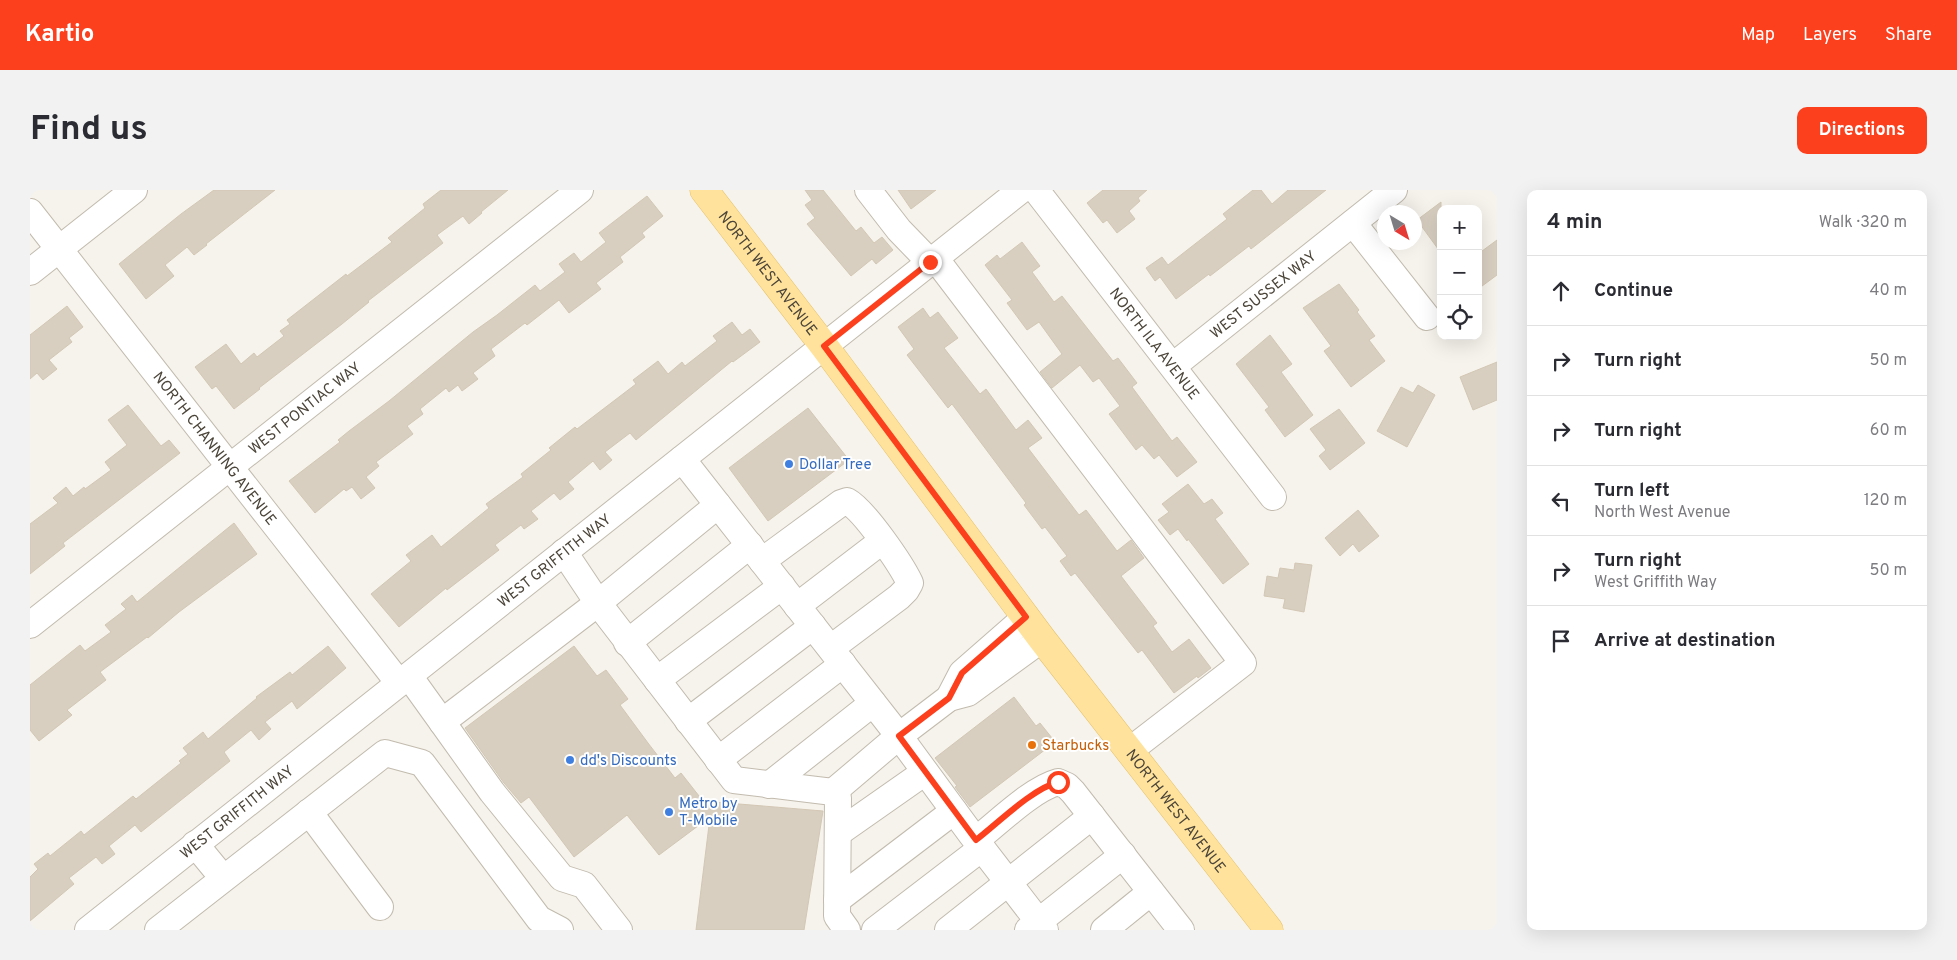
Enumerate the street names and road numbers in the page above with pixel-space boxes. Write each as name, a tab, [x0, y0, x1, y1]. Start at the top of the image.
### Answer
street label: NORTH WEST AVENUE	[713, 208, 821, 340]
street label: WEST SUSSEX WAY	[1207, 247, 1321, 344]
street label: NORTH ILA AVENUE	[1104, 285, 1203, 404]
street label: WEST PONTIAC WAY	[245, 359, 366, 459]
street label: NORTH CHANNING AVENUE	[148, 368, 280, 530]
street label: WEST GRIFFITH WAY	[494, 510, 616, 612]
street label: NORTH WEST AVENUE	[1121, 746, 1229, 878]
street label: WEST GRIFFITH WAY	[177, 762, 299, 864]

